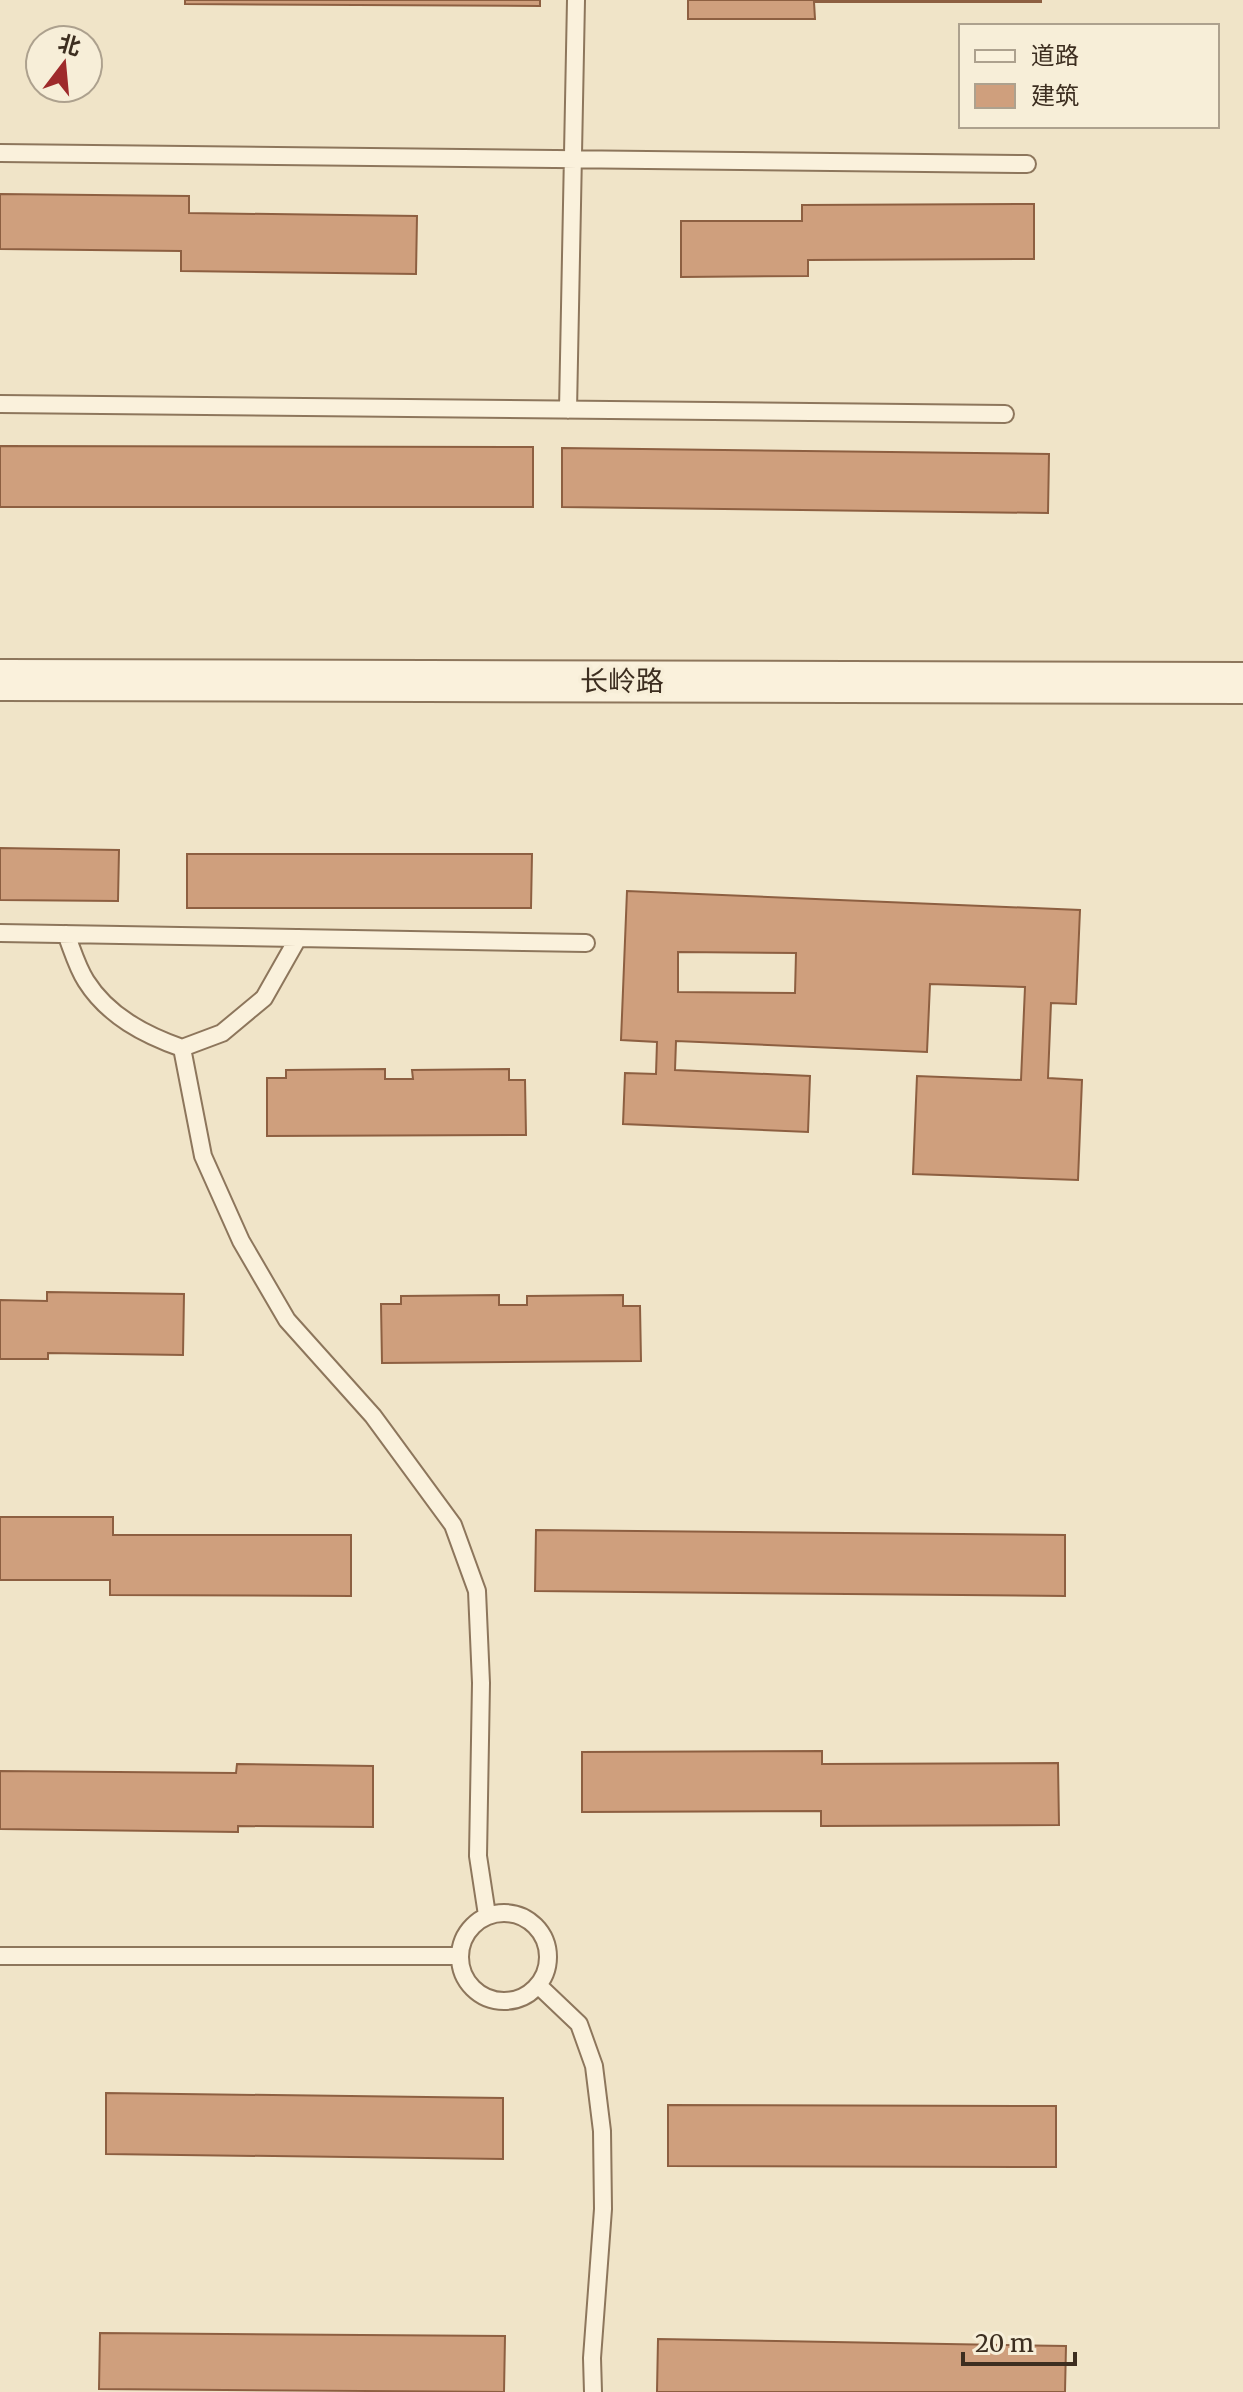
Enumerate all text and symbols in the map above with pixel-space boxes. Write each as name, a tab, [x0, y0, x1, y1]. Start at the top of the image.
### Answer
north arrow	[24, 24, 104, 104]
legend	[959, 24, 1219, 128]
text: 北	[55, 28, 84, 61]
text: 道路	[1031, 40, 1079, 71]
text: 建筑	[1031, 80, 1079, 111]
street label: 长岭路	[580, 663, 664, 699]
scale bar	[963, 2316, 1075, 2366]
text: 20 m	[975, 2328, 1034, 2359]

